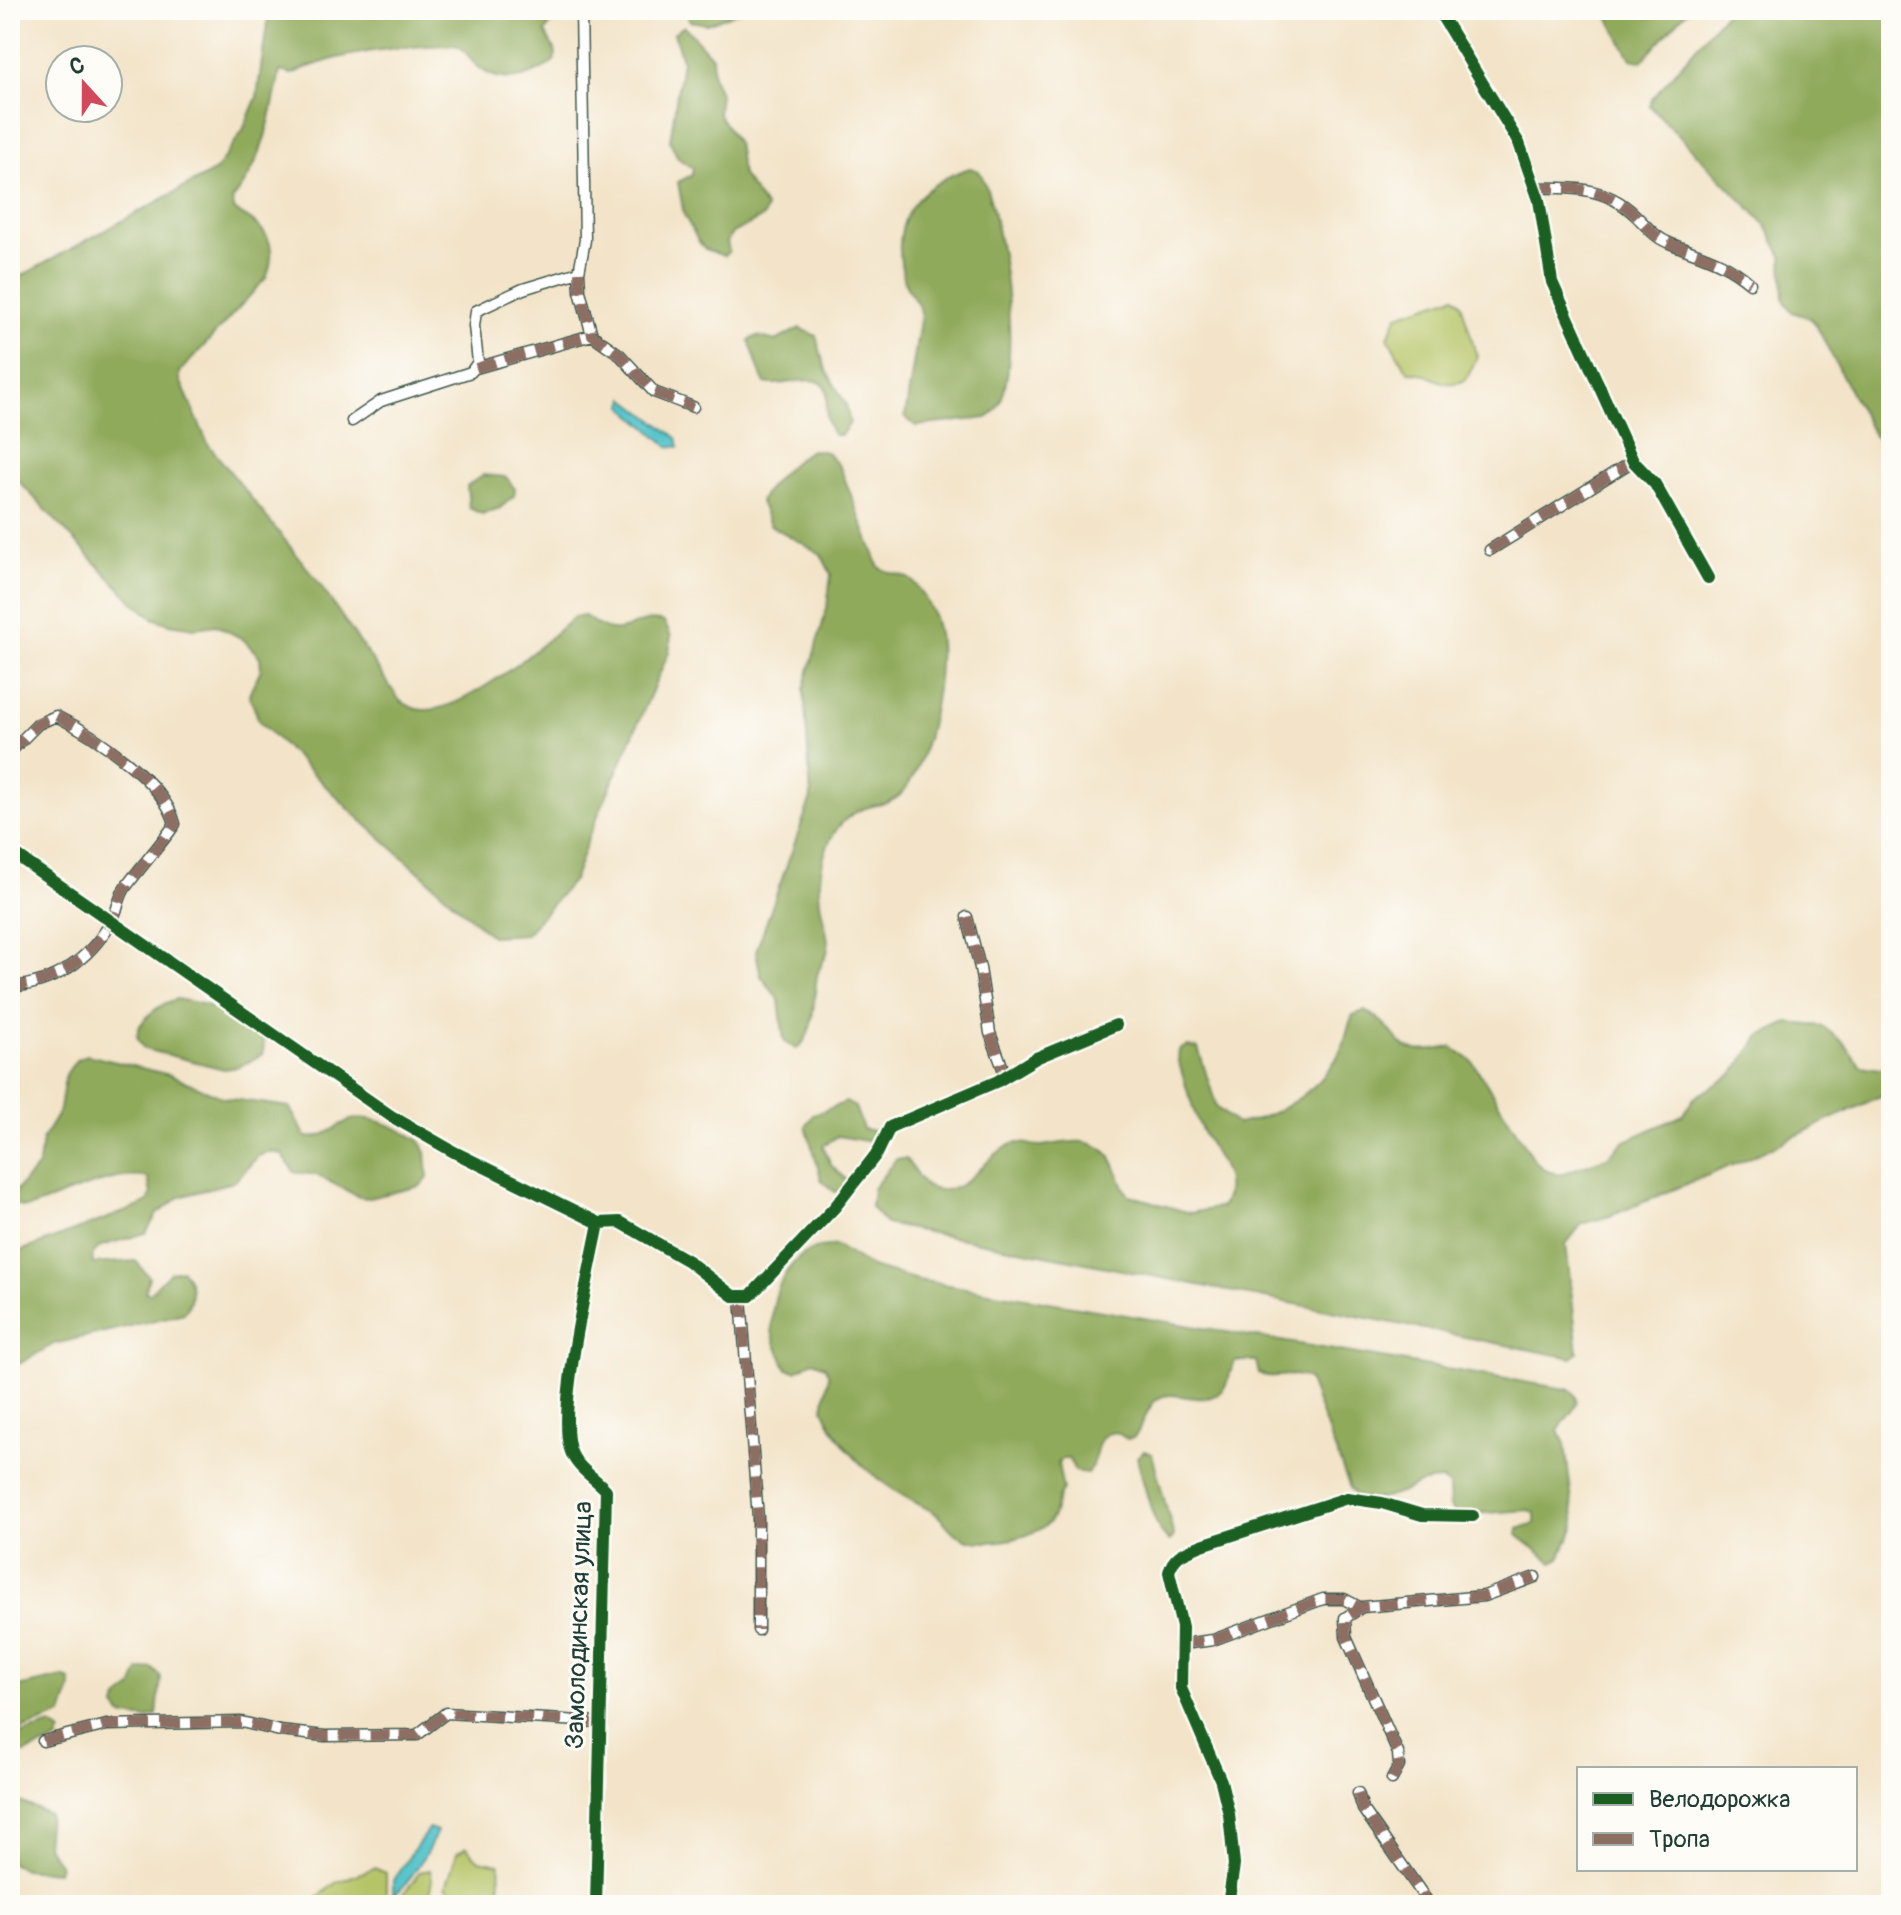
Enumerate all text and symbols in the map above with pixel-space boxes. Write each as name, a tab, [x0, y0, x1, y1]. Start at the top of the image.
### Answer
north arrow	[44, 44, 124, 124]
text: С	[66, 51, 89, 82]
street label: Замолодинская улица	[559, 1501, 599, 1749]
legend	[1577, 1767, 1857, 1871]
text: Велодорожка	[1649, 1785, 1790, 1814]
text: Тропа	[1649, 1825, 1710, 1854]

